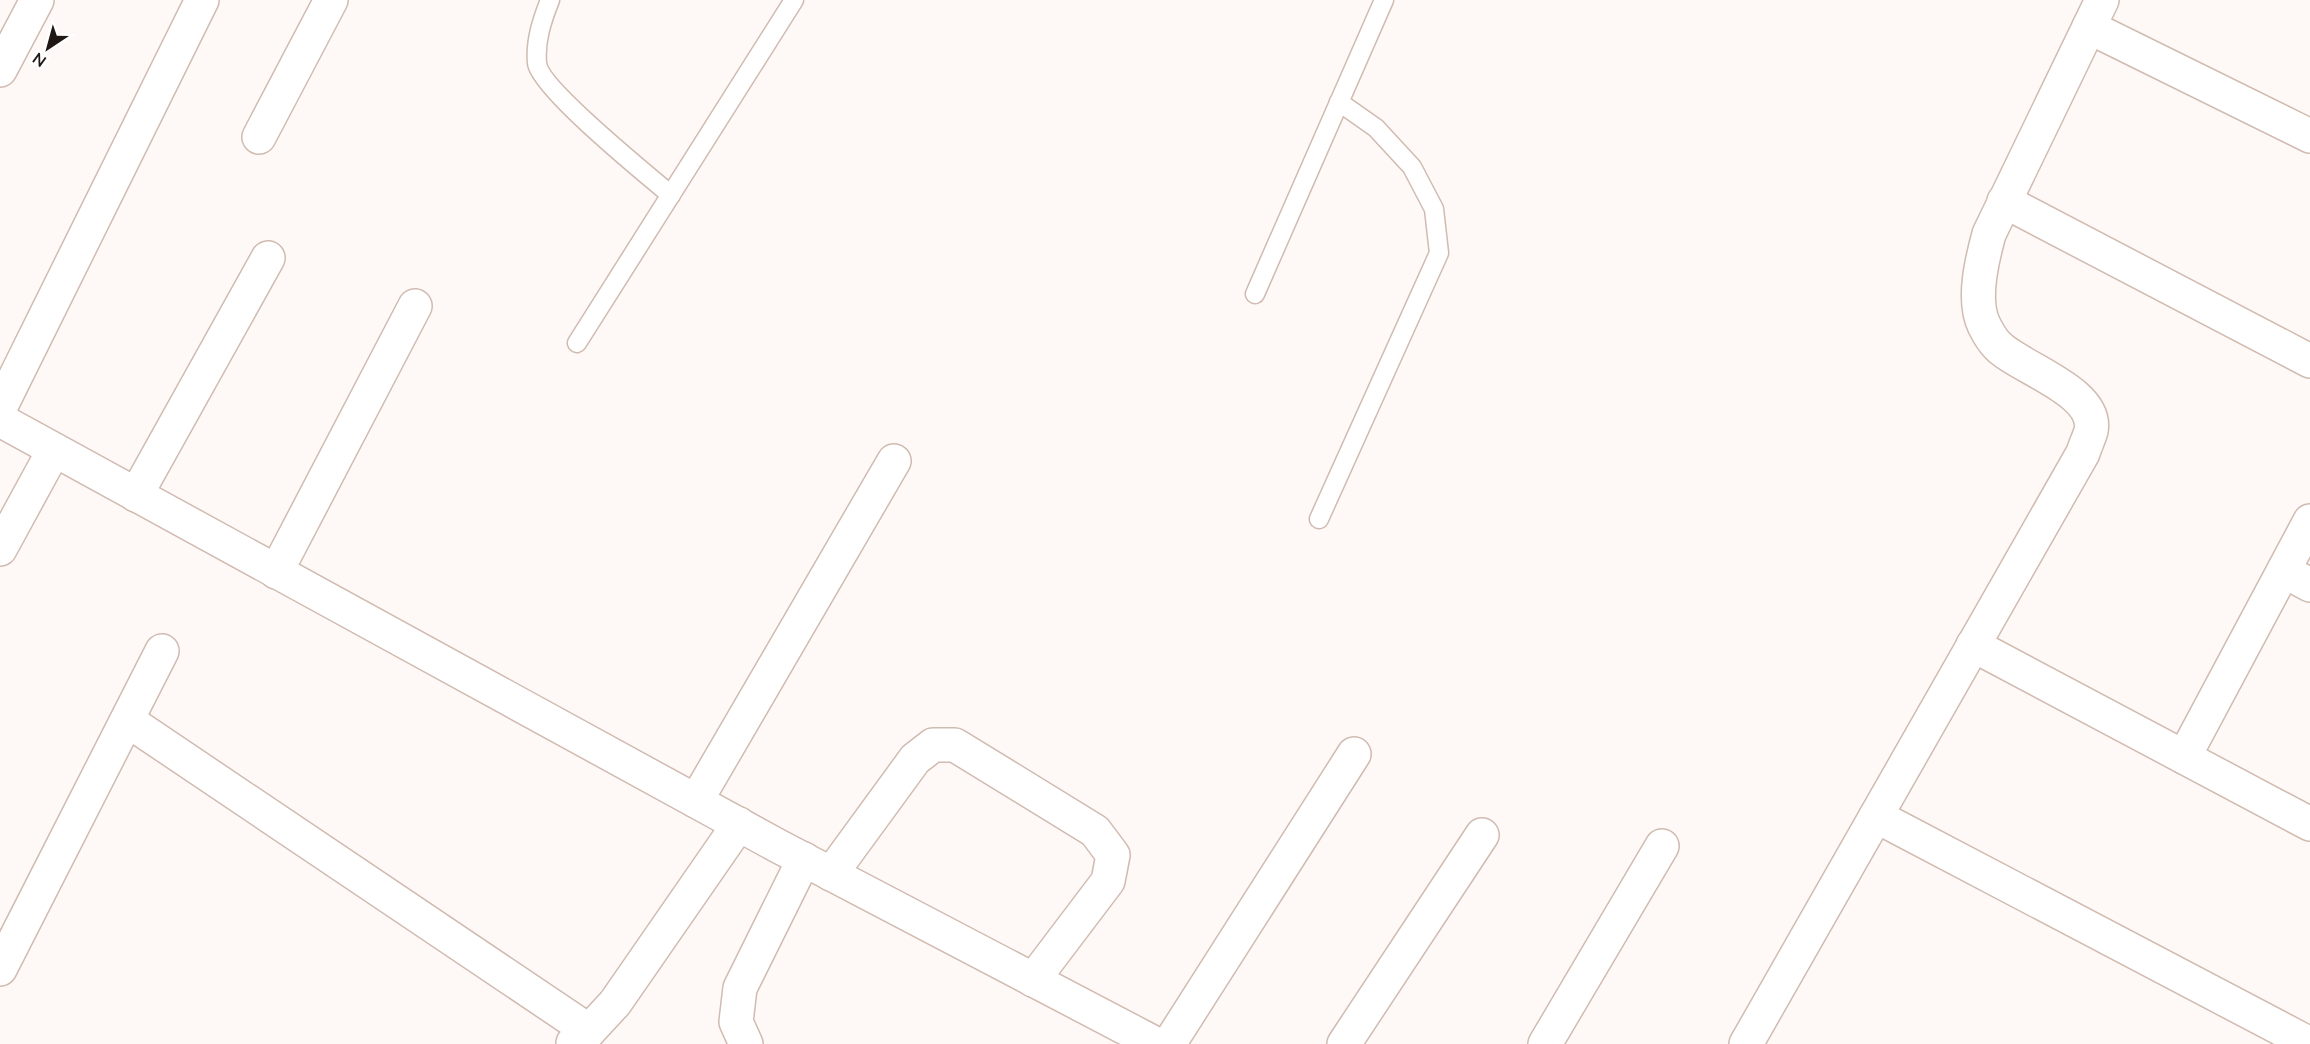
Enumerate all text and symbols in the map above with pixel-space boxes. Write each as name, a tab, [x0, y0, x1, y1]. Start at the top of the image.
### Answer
north arrow	[18, 18, 78, 78]
text: N	[28, 47, 51, 72]

